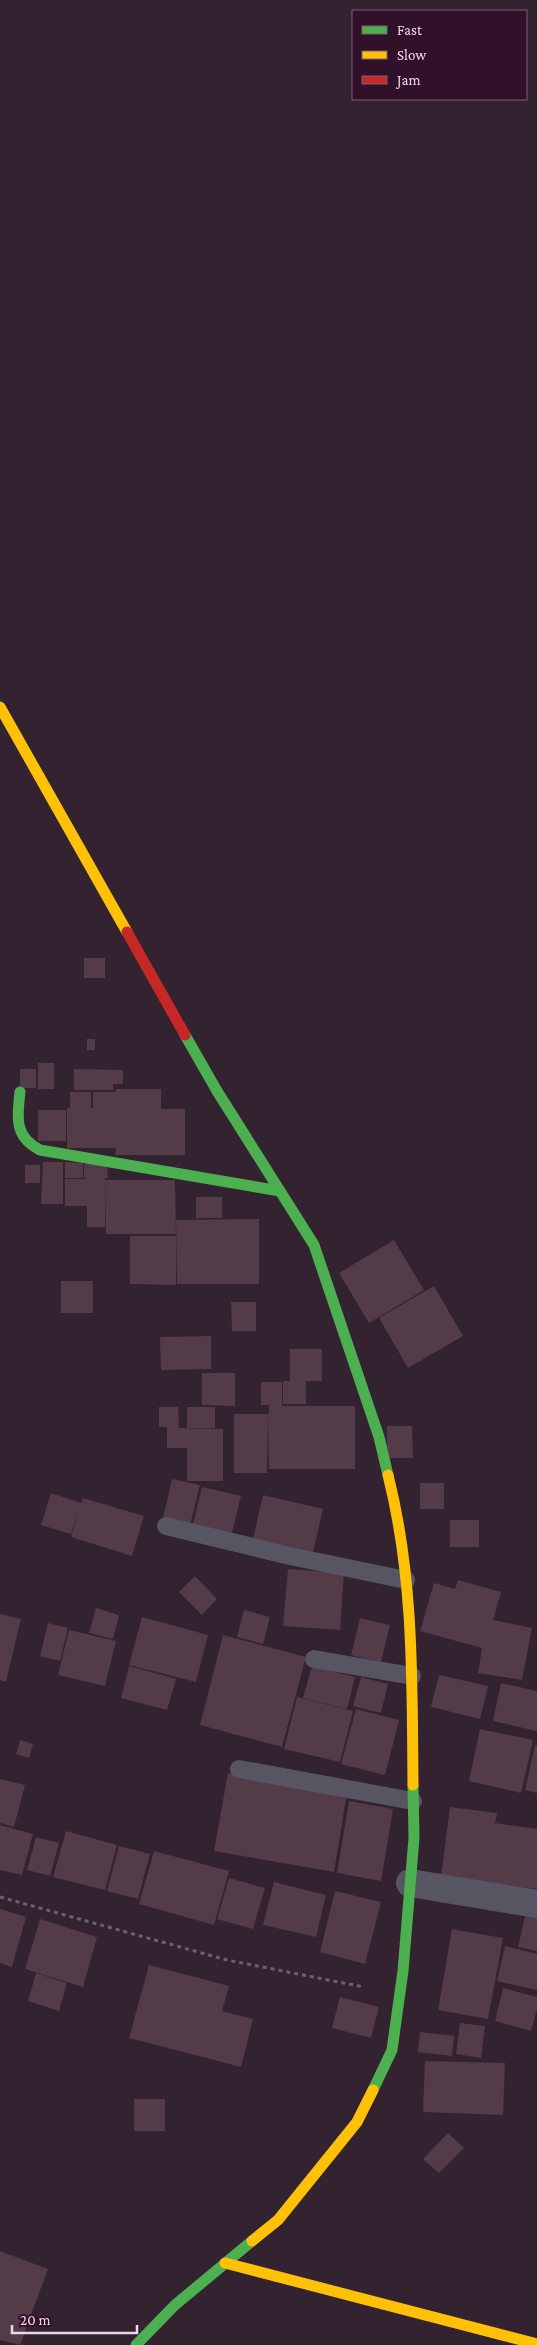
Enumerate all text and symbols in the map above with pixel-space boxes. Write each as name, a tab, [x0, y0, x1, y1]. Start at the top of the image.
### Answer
legend	[352, 10, 527, 100]
text: Fast	[397, 22, 423, 38]
text: Slow	[397, 47, 427, 63]
text: Jam	[395, 72, 420, 89]
scale bar	[12, 2302, 138, 2334]
text: 20 m	[20, 2312, 51, 2328]

